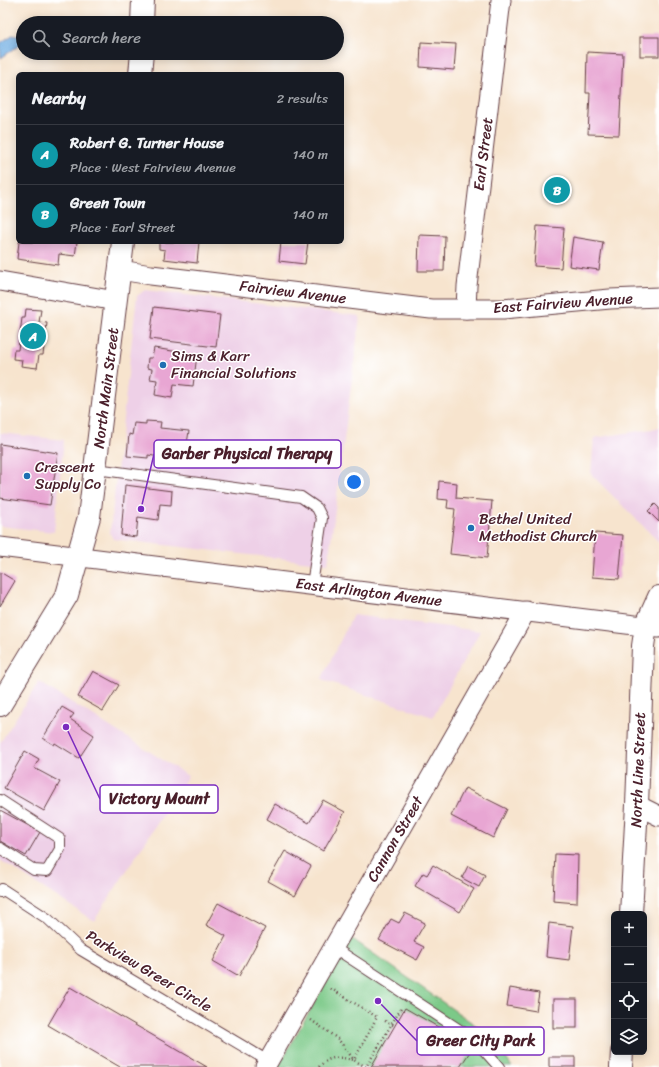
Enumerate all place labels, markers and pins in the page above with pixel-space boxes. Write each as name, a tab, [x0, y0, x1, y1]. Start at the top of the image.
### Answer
pin: B	[544, 175, 570, 205]
pin: A	[20, 321, 46, 351]
place label: Sims & Karr Financial Solutions	[171, 343, 297, 386]
marker: Sims & Karr Financial Solutions	[158, 360, 168, 370]
callout: Garber Physical Therapy	[154, 440, 341, 468]
place label: Crescent Supply Co	[35, 454, 102, 497]
marker: Crescent Supply Co	[22, 471, 32, 481]
place label: Bethel United Methodist Church	[479, 506, 597, 549]
marker: Bethel United Methodist Church	[466, 523, 476, 533]
callout: Victory Mount	[100, 785, 218, 813]
callout: Greer City Park	[417, 1027, 544, 1055]

